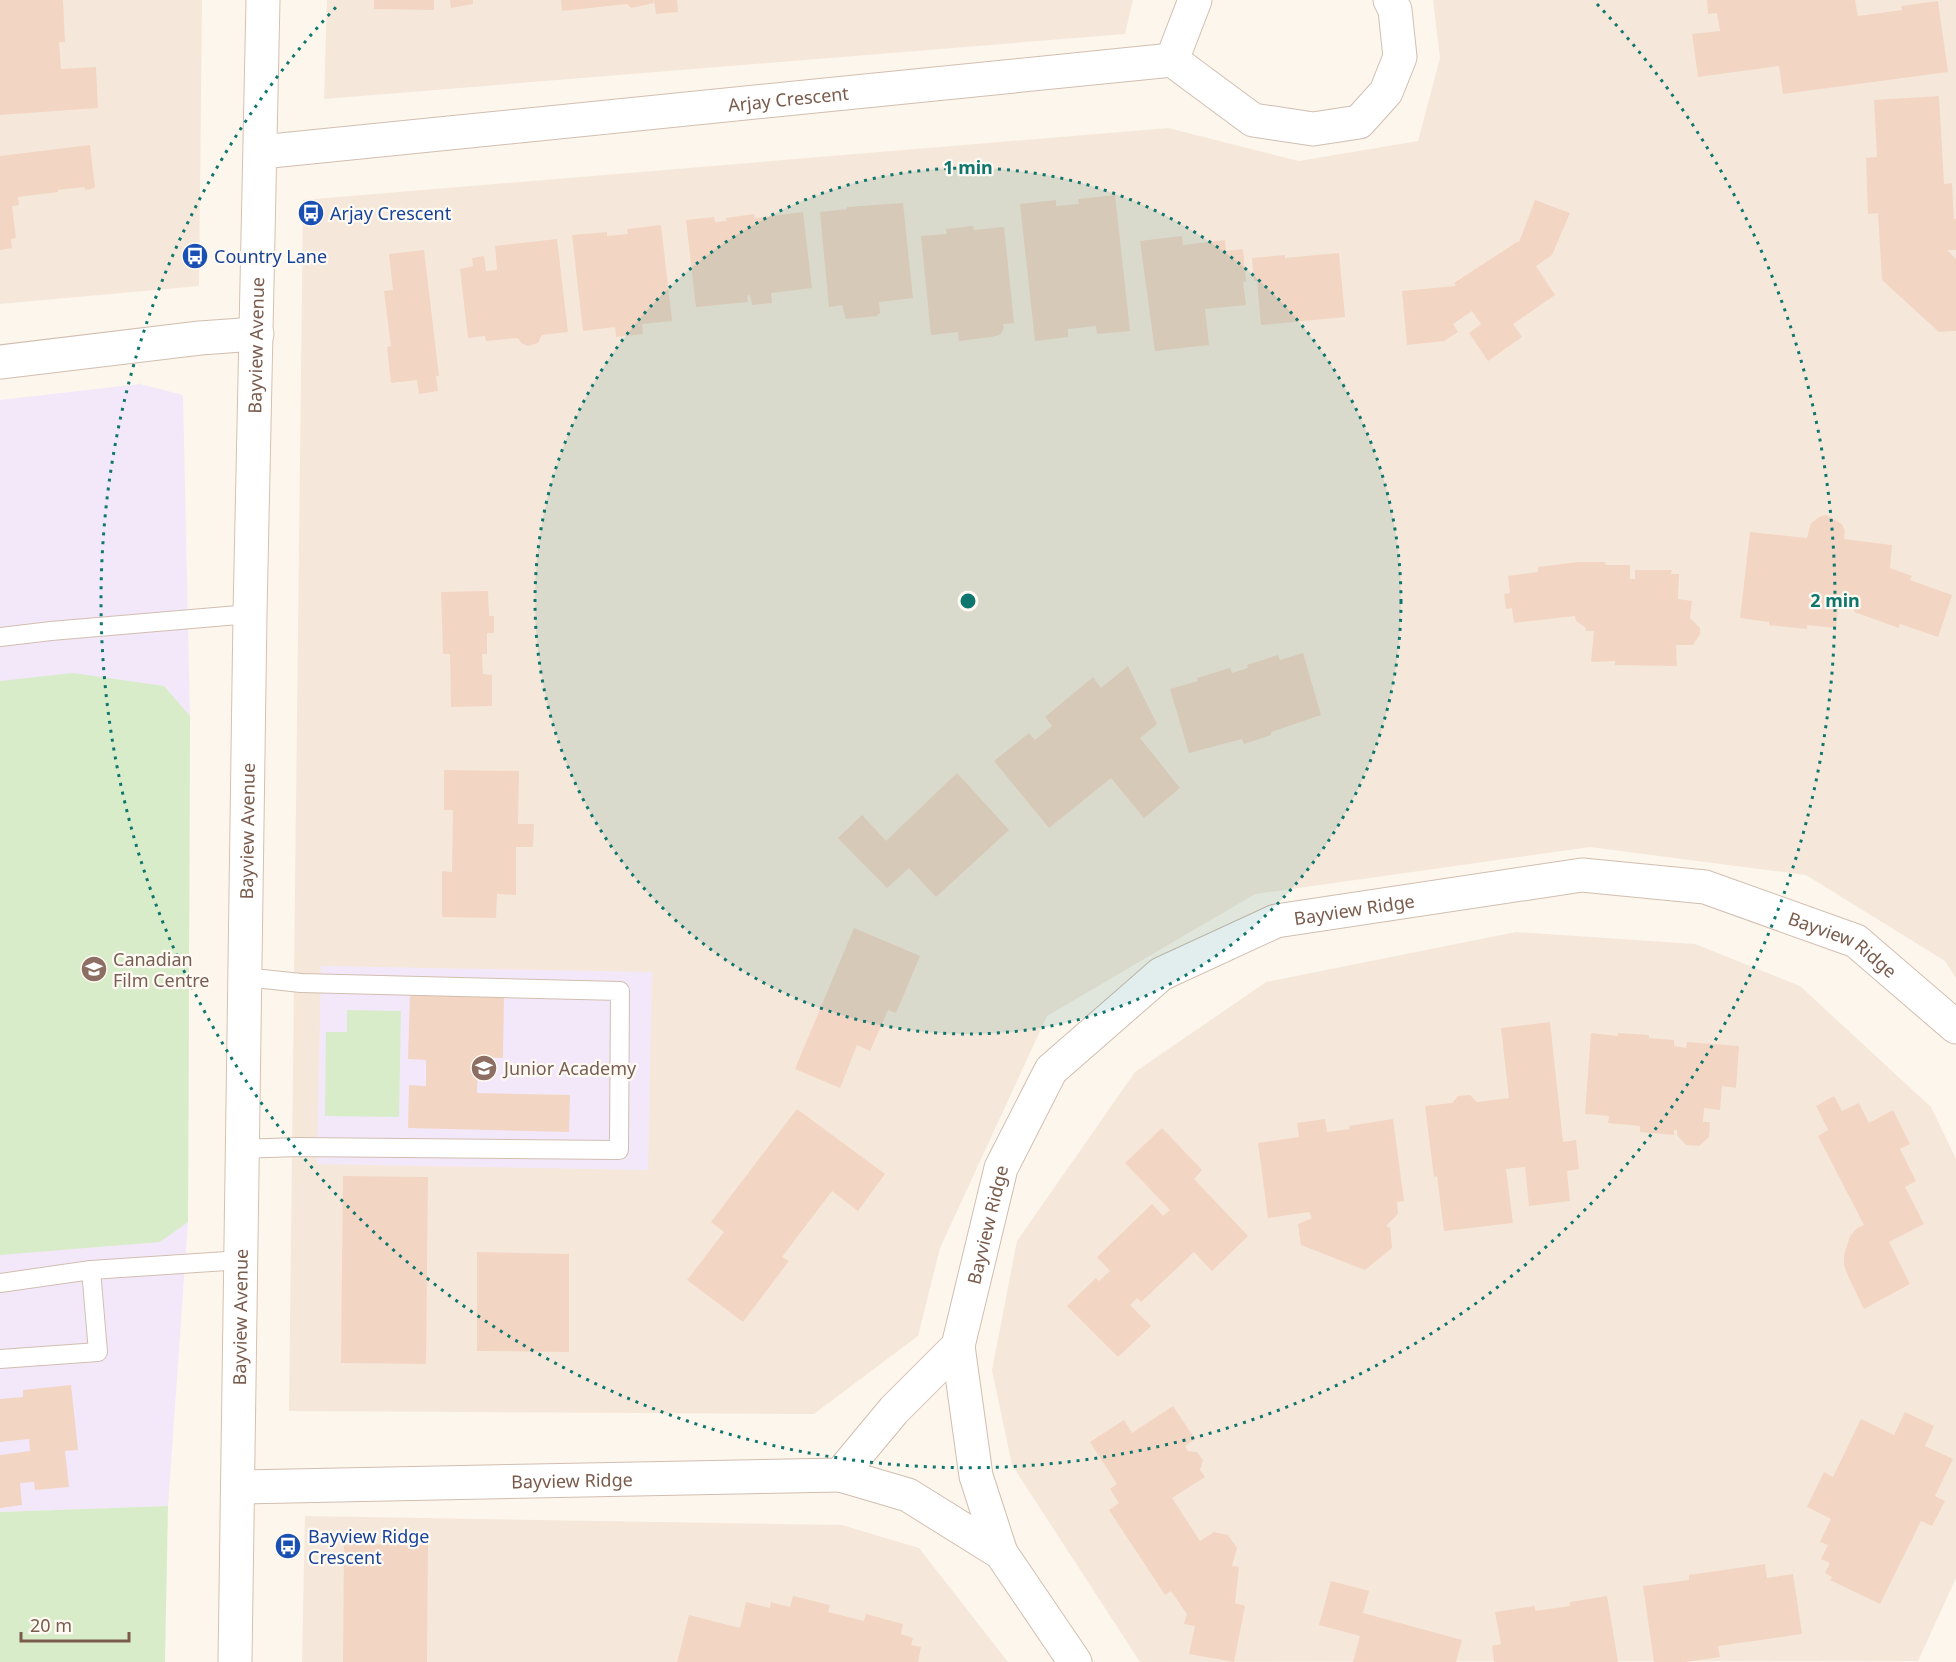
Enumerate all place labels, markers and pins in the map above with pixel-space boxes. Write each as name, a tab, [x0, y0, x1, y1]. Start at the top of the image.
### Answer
bus stop icon: Arjay Crescent	[296, 198, 326, 228]
place label: Arjay Crescent	[330, 201, 452, 225]
bus stop icon: Country Lane	[180, 241, 210, 271]
place label: Country Lane	[214, 244, 327, 268]
centre of rings	[958, 591, 978, 611]
place label: Canadian Film Centre	[113, 947, 210, 992]
school or university icon: Canadian Film Centre	[79, 954, 109, 984]
school or university icon: Junior Academy	[469, 1053, 499, 1083]
place label: Junior Academy	[502, 1056, 637, 1080]
place label: Bayview Ridge Crescent	[308, 1524, 430, 1569]
bus stop icon: Bayview Ridge Crescent	[273, 1531, 303, 1561]

